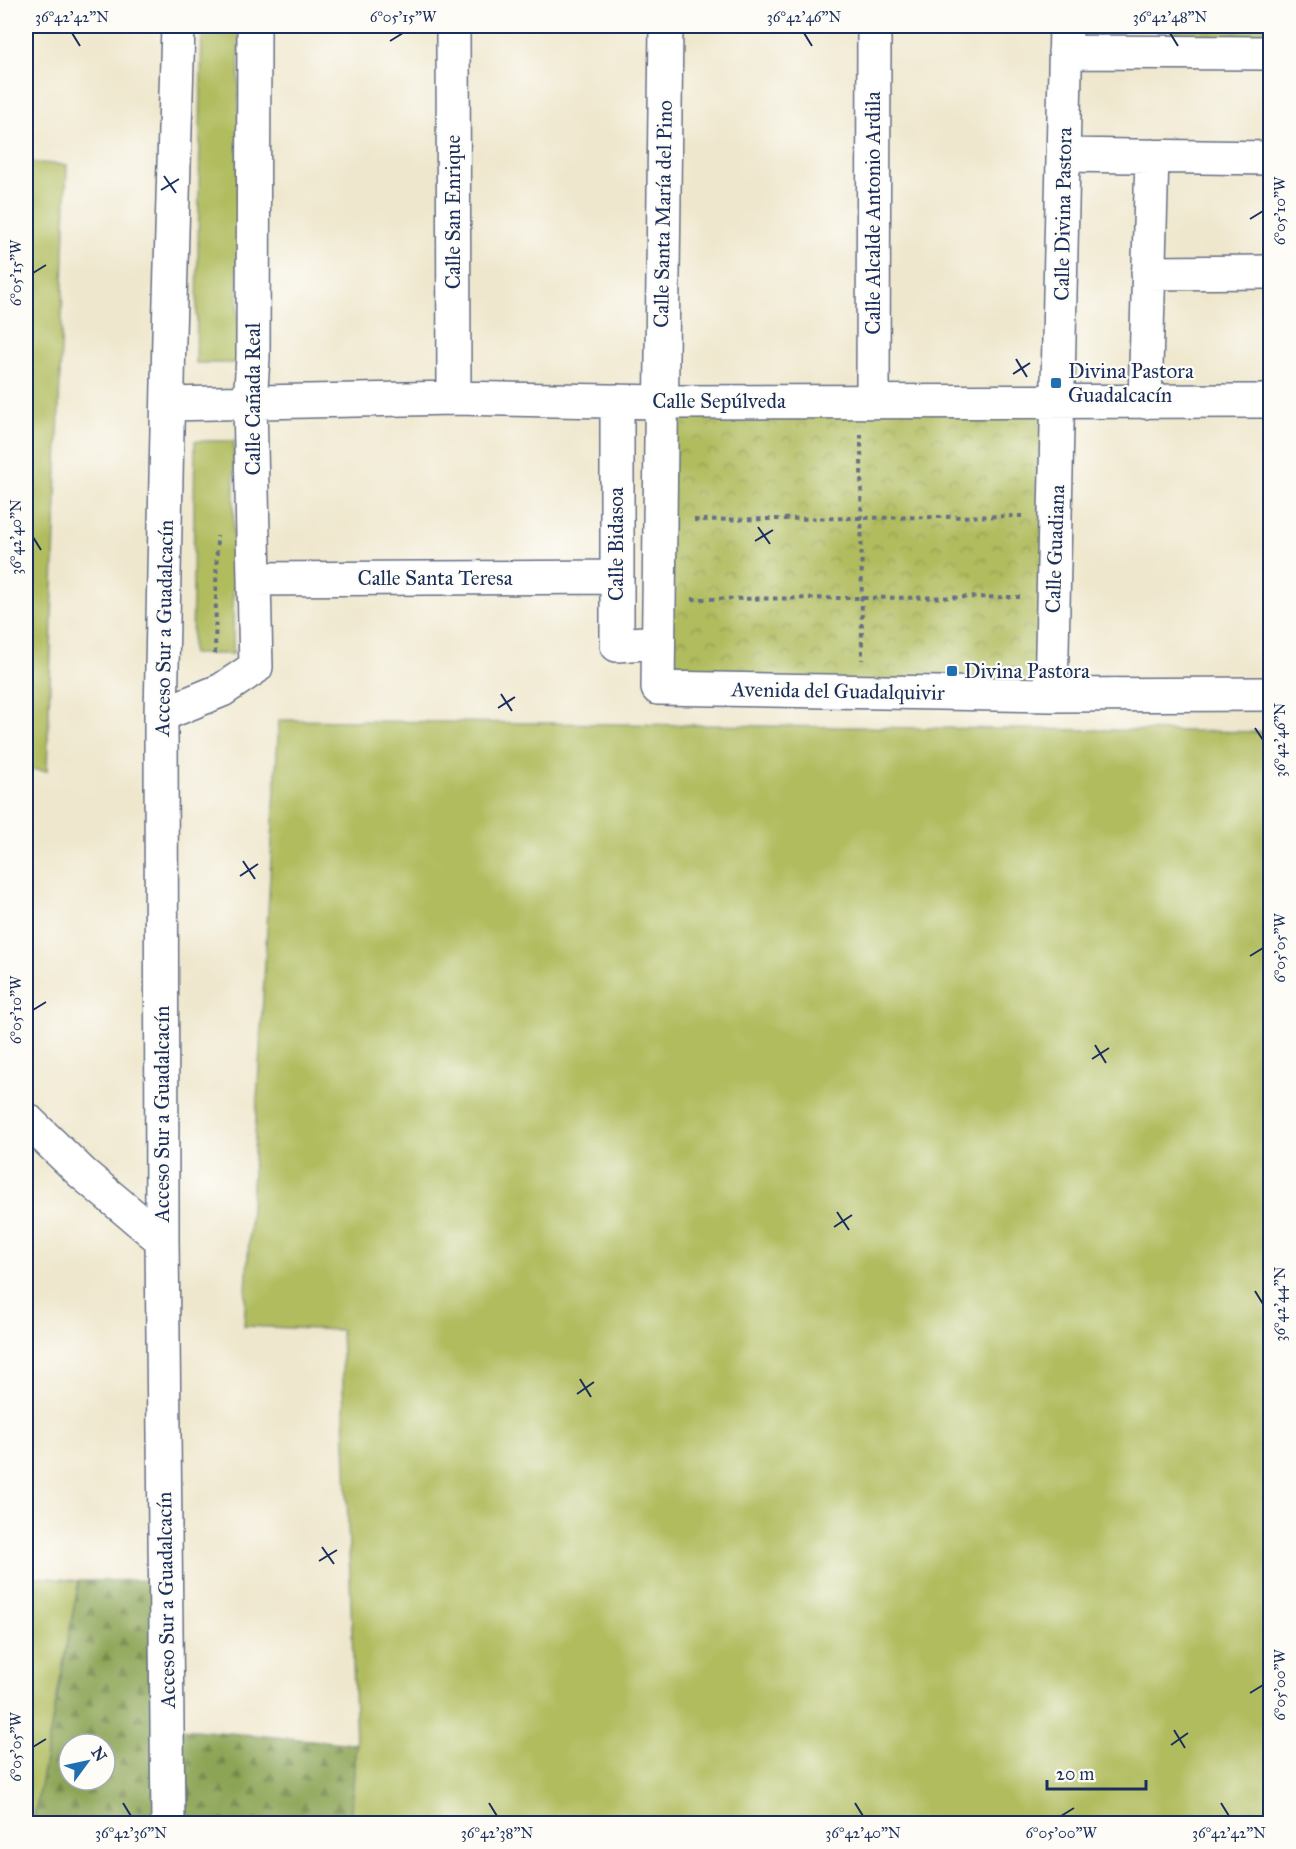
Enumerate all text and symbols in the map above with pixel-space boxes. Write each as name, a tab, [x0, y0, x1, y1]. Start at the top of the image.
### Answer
text: 36°42'42"N	[35, 8, 109, 26]
text: 6°05'15"W	[370, 8, 437, 26]
text: 36°42'46"N	[767, 8, 841, 26]
text: 36°42'48"N	[1133, 8, 1208, 26]
street label: Calle Alcalde Antonio Ardila	[860, 91, 886, 335]
street label: Calle Santa María del Pino	[648, 100, 678, 328]
street label: Calle Divina Pastora	[1048, 127, 1078, 301]
street label: Calle San Enrique	[440, 135, 466, 289]
text: 6°05'10"W	[1271, 176, 1289, 245]
text: 6°05'15"W	[7, 239, 25, 306]
street label: Calle Cañada Real	[240, 322, 266, 476]
place label: Divina Pastora Guadalcacín	[1068, 358, 1194, 408]
marker: Divina Pastora Guadalcacín	[1049, 376, 1063, 390]
street label: Calle Sepúlveda	[652, 388, 786, 414]
street label: Calle Guadiana	[1040, 484, 1070, 614]
street label: Calle Bidasoa	[603, 487, 629, 601]
text: 36°42'40"N	[7, 499, 25, 575]
street label: Acceso Sur a Guadalcacín	[149, 519, 179, 738]
street label: Calle Santa Teresa	[357, 565, 513, 591]
place label: Divina Pastora	[964, 658, 1090, 684]
marker: Divina Pastora	[945, 664, 959, 678]
street label: Avenida del Guadalquivir	[730, 676, 945, 706]
text: 36°42'46"N	[1271, 703, 1289, 777]
text: 6°05'05"W	[1271, 913, 1289, 983]
text: 6°05'10"W	[7, 975, 25, 1044]
street label: Acceso Sur a Guadalcacín	[149, 1006, 175, 1223]
text: 36°42'44"N	[1271, 1266, 1289, 1342]
street label: Acceso Sur a Guadalcacín	[151, 1491, 181, 1710]
text: 6°05'00"W	[1271, 1649, 1289, 1721]
text: 6°05'05"W	[7, 1712, 25, 1782]
north arrow	[57, 1732, 117, 1792]
text: N	[87, 1743, 111, 1765]
scale bar	[1047, 1753, 1146, 1791]
text: 20 m	[1056, 1763, 1094, 1785]
text: 36°42'36"N	[95, 1824, 167, 1842]
text: 36°42'38"N	[461, 1824, 533, 1842]
text: 36°42'40"N	[825, 1824, 901, 1842]
text: 6°05'00"W	[1025, 1824, 1097, 1842]
text: 36°42'42"N	[1192, 1824, 1266, 1842]

